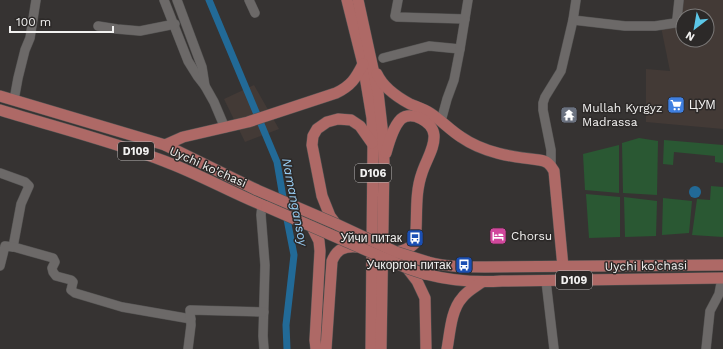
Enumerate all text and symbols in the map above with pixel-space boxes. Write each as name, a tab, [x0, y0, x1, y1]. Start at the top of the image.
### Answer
scale bar	[10, 8, 113, 34]
north arrow	[675, 8, 715, 48]
text: 100 m	[16, 15, 51, 29]
text: N	[683, 28, 697, 44]
supermarket icon: ЦУМ	[666, 95, 686, 115]
place label: ЦУМ	[689, 98, 716, 112]
place label: Mullah Kyrgyz Madrassa	[582, 101, 662, 129]
temple icon: Mullah Kyrgyz Madrassa	[559, 105, 579, 125]
road number: D109	[118, 142, 154, 160]
street label: Uychi ko'chasi	[167, 144, 249, 190]
water label: Namangansoy	[279, 157, 311, 249]
road number: D106	[355, 164, 391, 182]
hotel icon: Chorsu	[488, 226, 508, 246]
bus stop icon: Уйчи питак	[405, 228, 425, 248]
place label: Chorsu	[511, 229, 552, 243]
place label: Уйчи питак	[341, 231, 403, 245]
bus stop icon: Учкоргон питак	[454, 255, 474, 275]
place label: Учкоргон питак	[366, 258, 452, 272]
street label: Uychi ko’chasi	[605, 258, 687, 274]
road number: D109	[556, 271, 592, 289]

